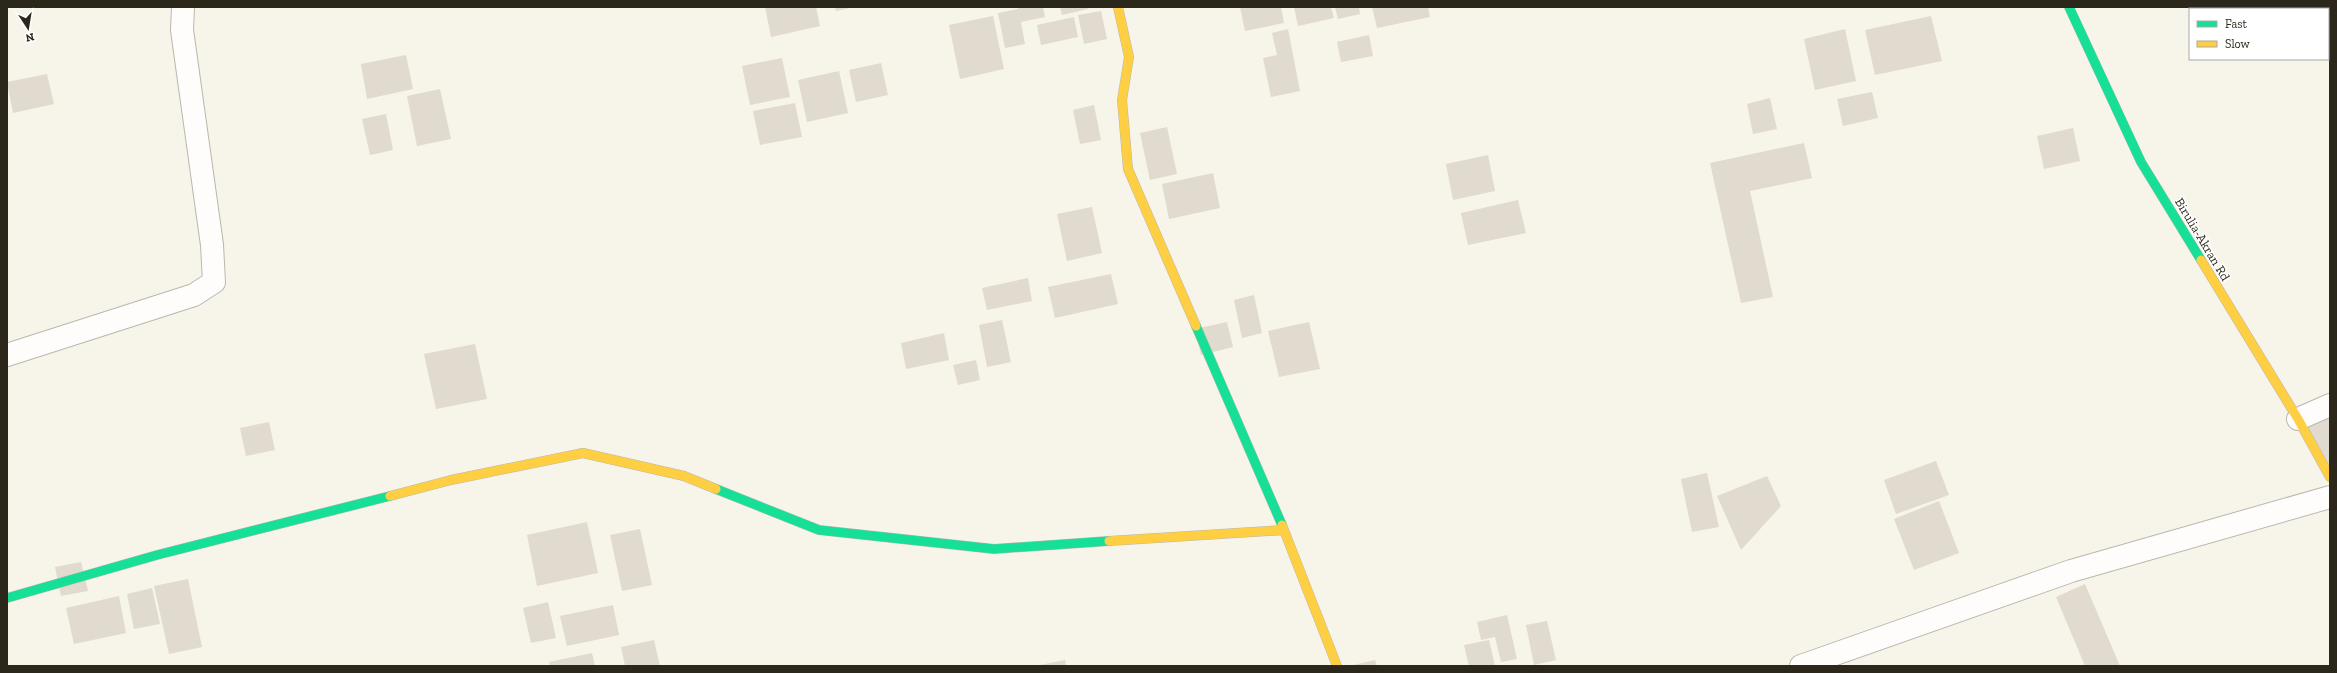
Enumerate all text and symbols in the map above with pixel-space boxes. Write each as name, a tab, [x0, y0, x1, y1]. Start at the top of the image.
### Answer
north arrow	[8, 8, 48, 48]
legend	[2189, 8, 2329, 60]
text: Fast	[2225, 17, 2248, 31]
text: N	[24, 30, 35, 45]
text: Slow	[2225, 37, 2251, 51]
street label: Birulia-Akran Rd	[2172, 195, 2233, 283]

